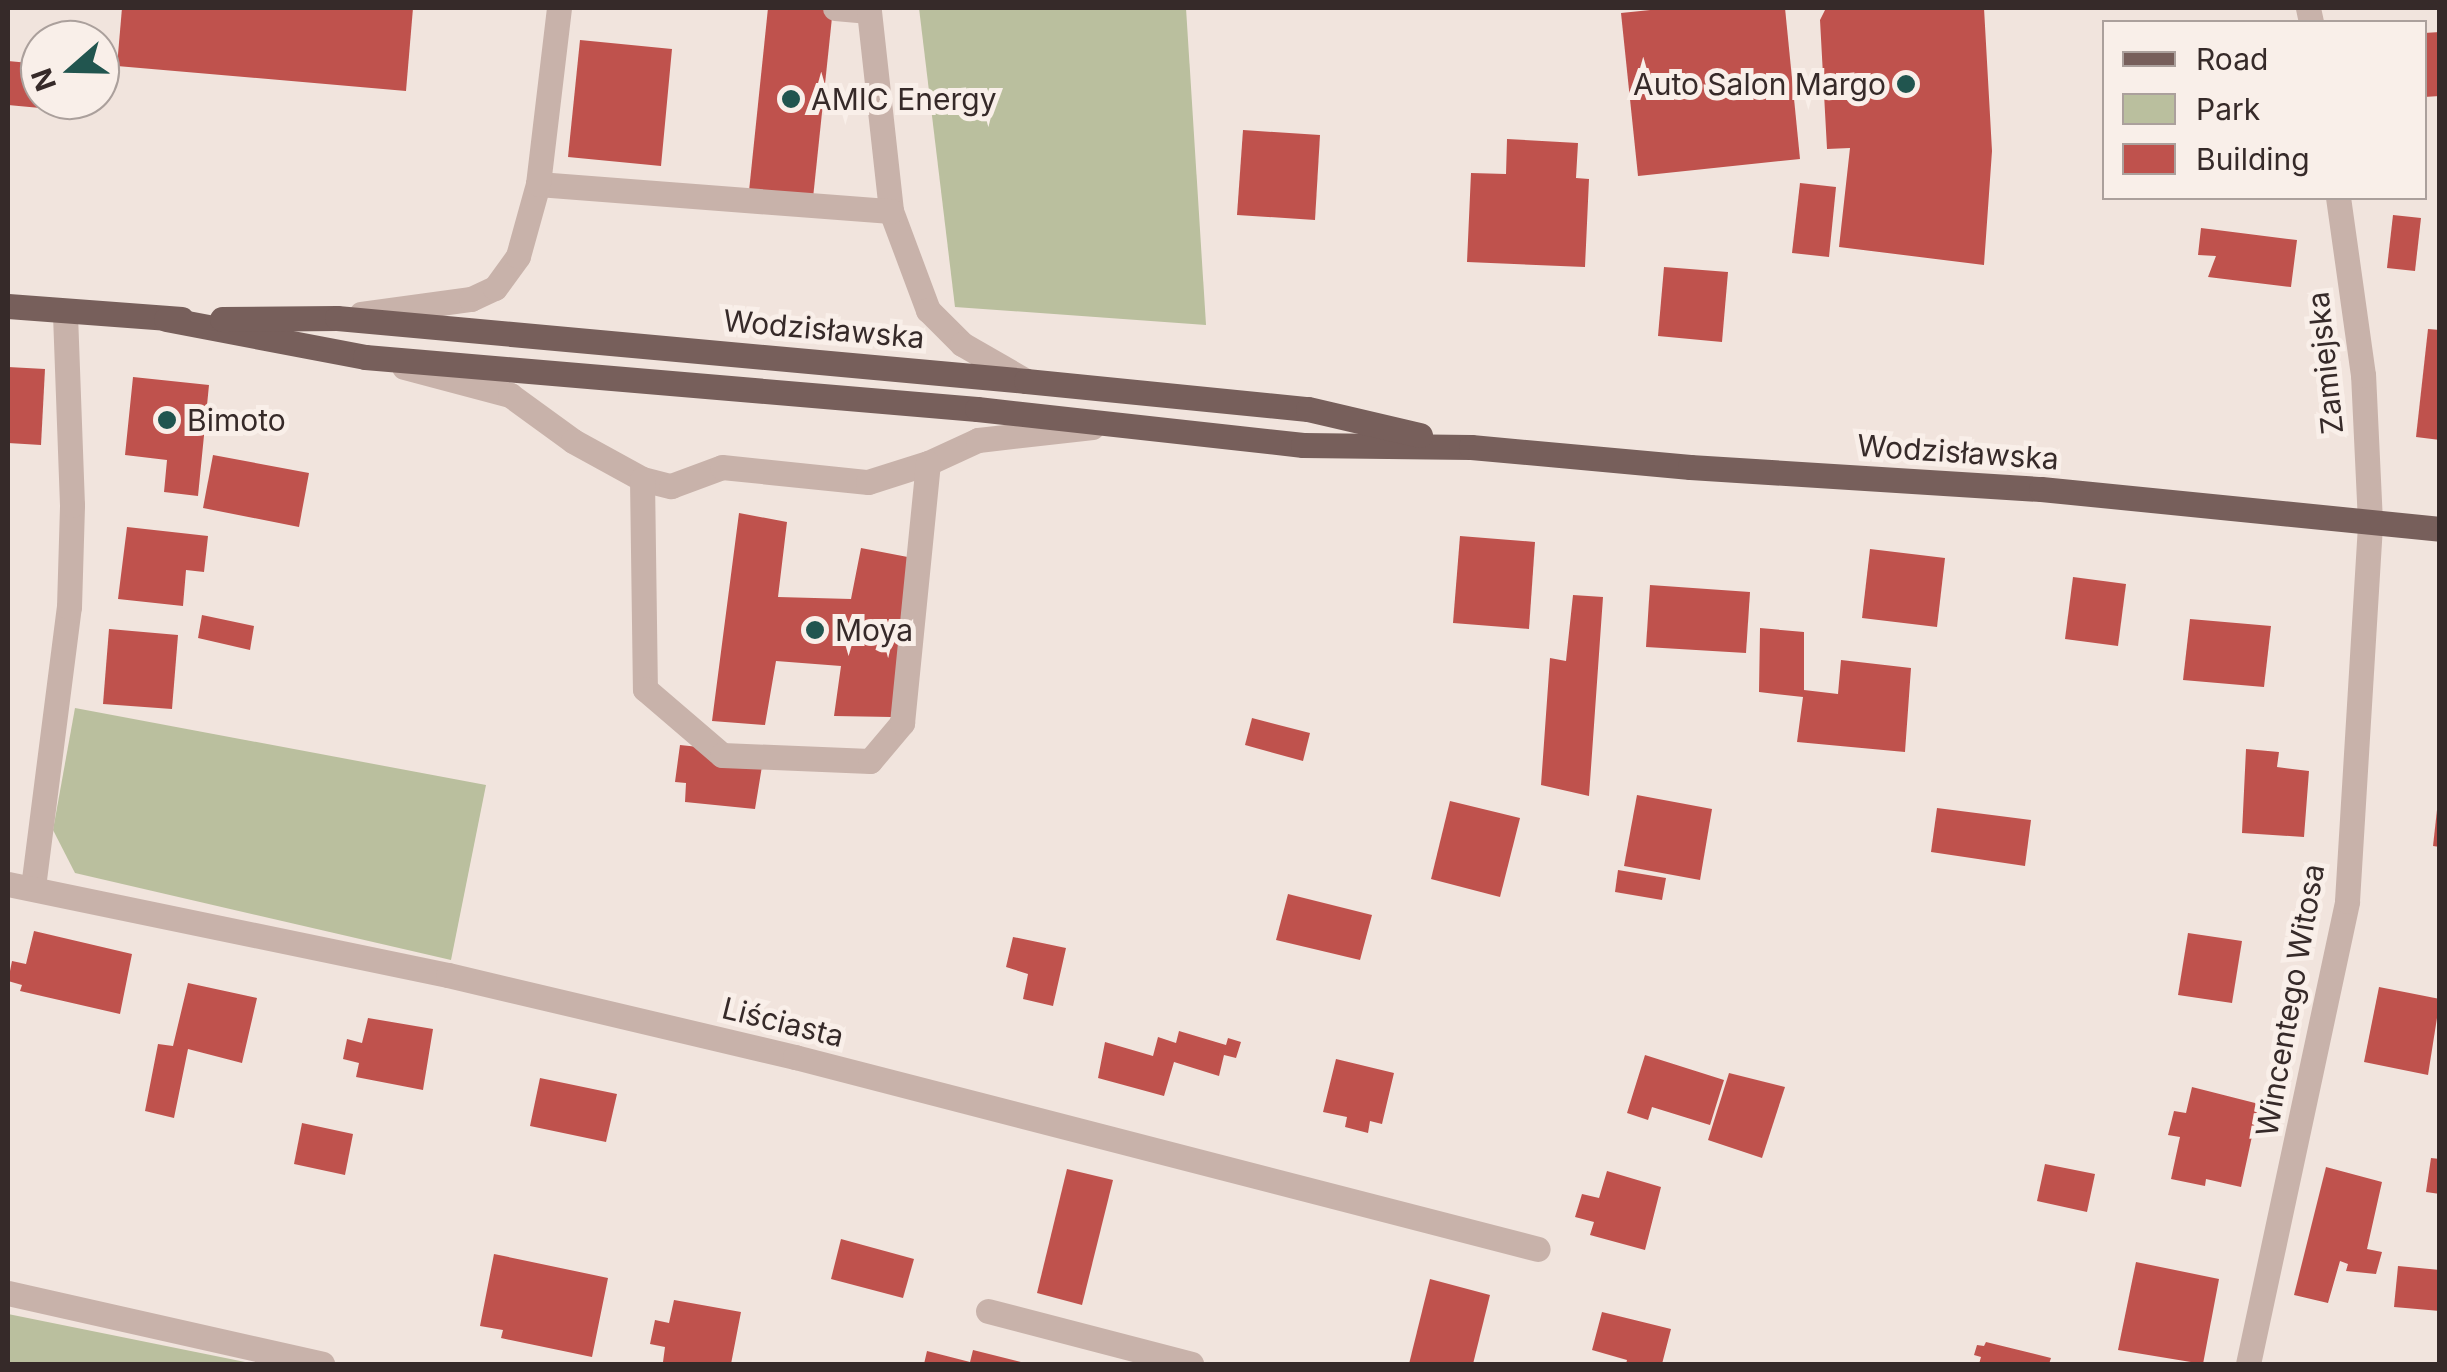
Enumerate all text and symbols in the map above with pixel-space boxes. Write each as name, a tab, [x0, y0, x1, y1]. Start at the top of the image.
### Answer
north arrow	[20, 20, 120, 120]
legend	[2102, 20, 2427, 200]
text: Road	[2196, 41, 2268, 77]
text: N	[24, 64, 63, 95]
place label: Auto Salon Margo	[1633, 66, 1886, 102]
marker: Auto Salon Margo	[1895, 73, 1917, 95]
place label: AMIC Energy	[811, 81, 997, 117]
marker: AMIC Energy	[780, 88, 802, 110]
text: Park	[2196, 91, 2260, 127]
text: Building	[2196, 141, 2310, 177]
street label: Zamiejska	[2300, 290, 2350, 436]
street label: Wodzisławska	[722, 302, 926, 356]
place label: Bimoto	[187, 402, 286, 438]
marker: Bimoto	[156, 409, 178, 431]
street label: Wodzisławska	[1856, 427, 2060, 477]
place label: Moya	[835, 612, 913, 648]
marker: Moya	[804, 619, 826, 641]
street label: Wincentego Witosa	[2248, 861, 2332, 1139]
street label: Liściasta	[719, 990, 847, 1054]

